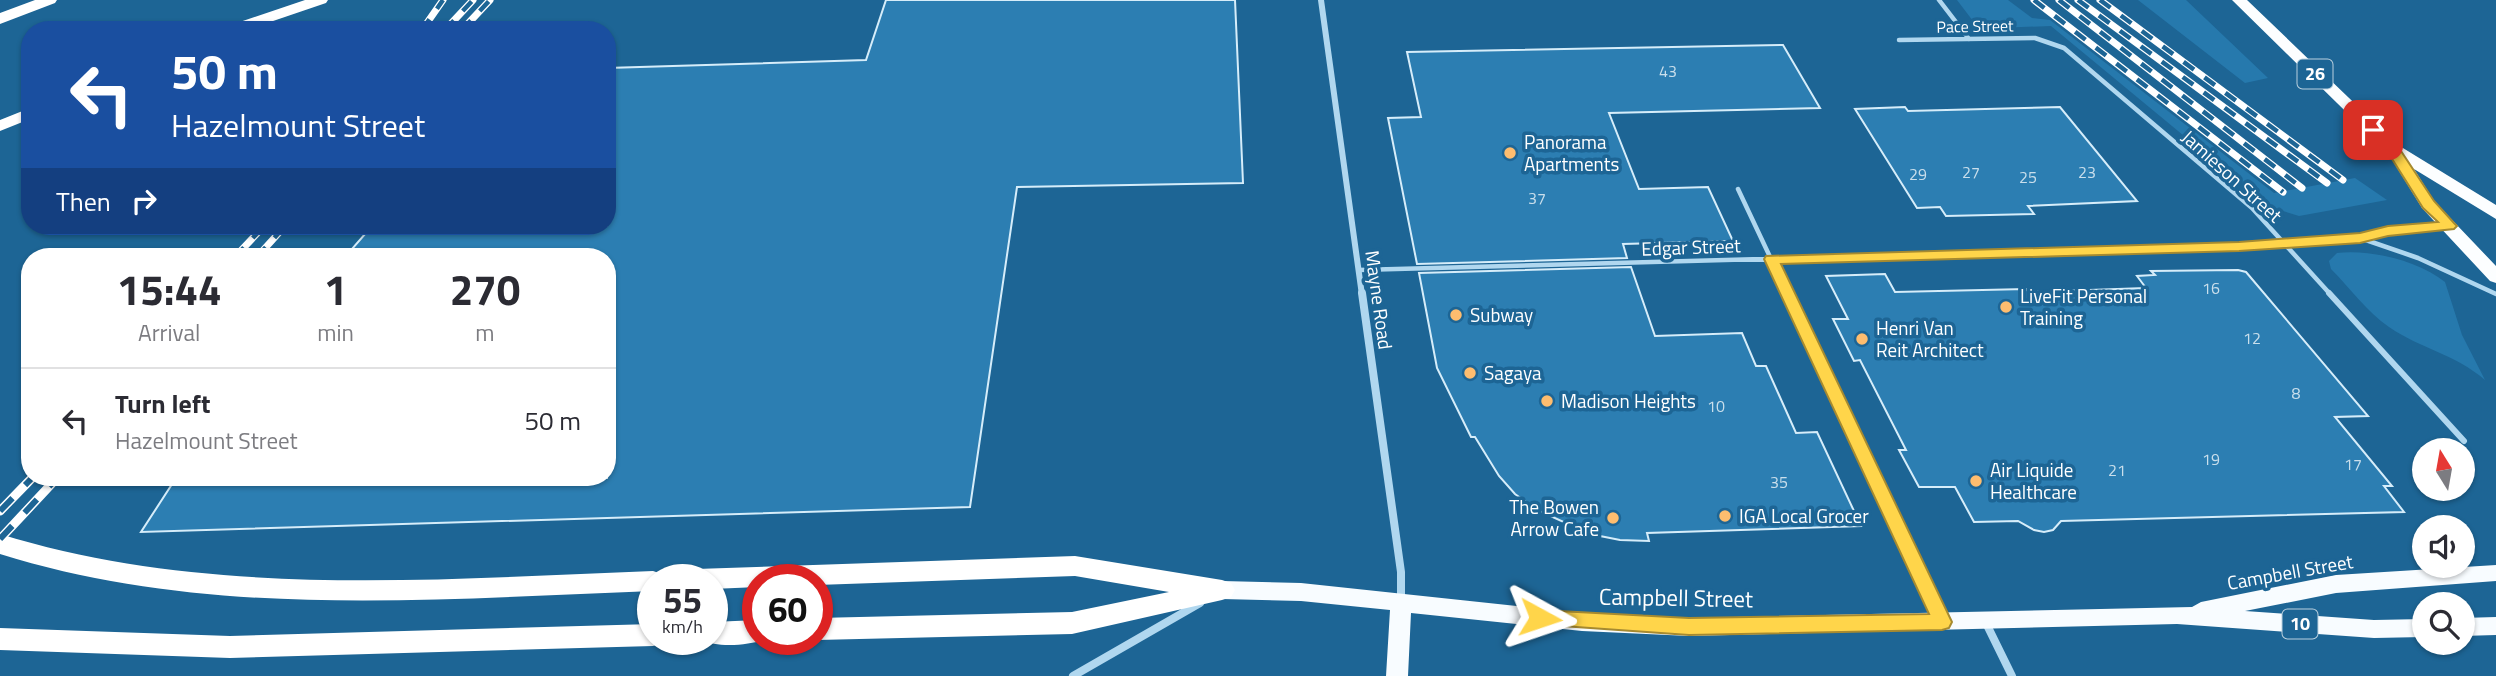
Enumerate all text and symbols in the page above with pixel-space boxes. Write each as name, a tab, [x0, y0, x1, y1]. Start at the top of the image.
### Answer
street label: Pace Street	[1936, 13, 2014, 39]
text: 50 m	[171, 33, 278, 108]
icon: left	[56, 49, 147, 140]
house number: 43	[1659, 59, 1677, 83]
road number: 26	[2298, 60, 2332, 88]
pin	[2343, 100, 2403, 160]
text: Hazelmount Street	[171, 101, 425, 149]
icon: arrive	[2354, 111, 2392, 149]
street label: Jamieson Street	[2175, 122, 2289, 229]
place label: Panorama Apartments	[1524, 127, 1619, 178]
marker: Panorama Apartments	[1502, 145, 1518, 161]
house number: 27	[1962, 160, 1980, 184]
house number: 23	[2078, 160, 2096, 184]
house number: 29	[1909, 162, 1927, 186]
house number: 25	[2019, 165, 2037, 189]
text: Then	[56, 182, 111, 221]
icon: right	[125, 182, 163, 220]
house number: 37	[1528, 186, 1546, 210]
street label: Edgar Street	[1641, 230, 1741, 263]
street label: Mayne Road	[1358, 249, 1401, 351]
text: 15:44	[117, 257, 222, 321]
text: 1	[324, 257, 347, 321]
text: 270	[450, 257, 520, 321]
house number: 16	[2202, 276, 2220, 300]
place label: LiveFit Personal Training	[2020, 281, 2147, 332]
marker: LiveFit Personal Training	[1998, 299, 2014, 315]
place label: Subway	[1470, 300, 1533, 329]
marker: Subway	[1448, 307, 1464, 323]
place label: Henri Van Reit Architect	[1876, 313, 1984, 364]
text: Arrival	[138, 315, 200, 350]
text: min	[317, 315, 354, 350]
text: m	[475, 315, 495, 350]
house number: 12	[2243, 326, 2261, 350]
marker: Henri Van Reit Architect	[1854, 331, 1870, 347]
place label: Sagaya	[1484, 358, 1542, 387]
marker: Sagaya	[1462, 365, 1478, 381]
house number: 8	[2292, 381, 2301, 405]
text: Turn left	[115, 384, 210, 423]
place label: Madison Heights	[1561, 386, 1696, 415]
marker: Madison Heights	[1539, 393, 1555, 409]
house number: 10	[1707, 394, 1725, 418]
text: 50 m	[524, 401, 581, 440]
icon: left	[56, 402, 94, 440]
text: Hazelmount Street	[115, 423, 298, 458]
north arrow	[2412, 438, 2474, 500]
map controls	[2412, 438, 2475, 655]
house number: 19	[2202, 447, 2220, 471]
house number: 17	[2344, 452, 2362, 476]
place label: Air Liquide Healthcare	[1990, 455, 2077, 506]
house number: 21	[2108, 458, 2126, 482]
house number: 35	[1770, 470, 1788, 494]
marker: Air Liquide Healthcare	[1968, 473, 1984, 489]
place label: The Bowen Arrow Cafe	[1509, 492, 1599, 543]
place label: IGA Local Grocer	[1739, 501, 1869, 530]
marker: IGA Local Grocer	[1717, 508, 1733, 524]
marker: The Bowen Arrow Cafe	[1605, 510, 1621, 526]
button: sound	[2412, 515, 2475, 578]
street label: Campbell Street	[2225, 546, 2355, 597]
speed limit sign: 60	[742, 564, 833, 655]
text: 55	[663, 573, 702, 627]
street label: Campbell Street	[1599, 579, 1753, 616]
position arrow	[1503, 581, 1577, 655]
button: search	[2412, 592, 2475, 655]
road number: 10	[2282, 610, 2318, 638]
text: km/h	[662, 613, 703, 640]

